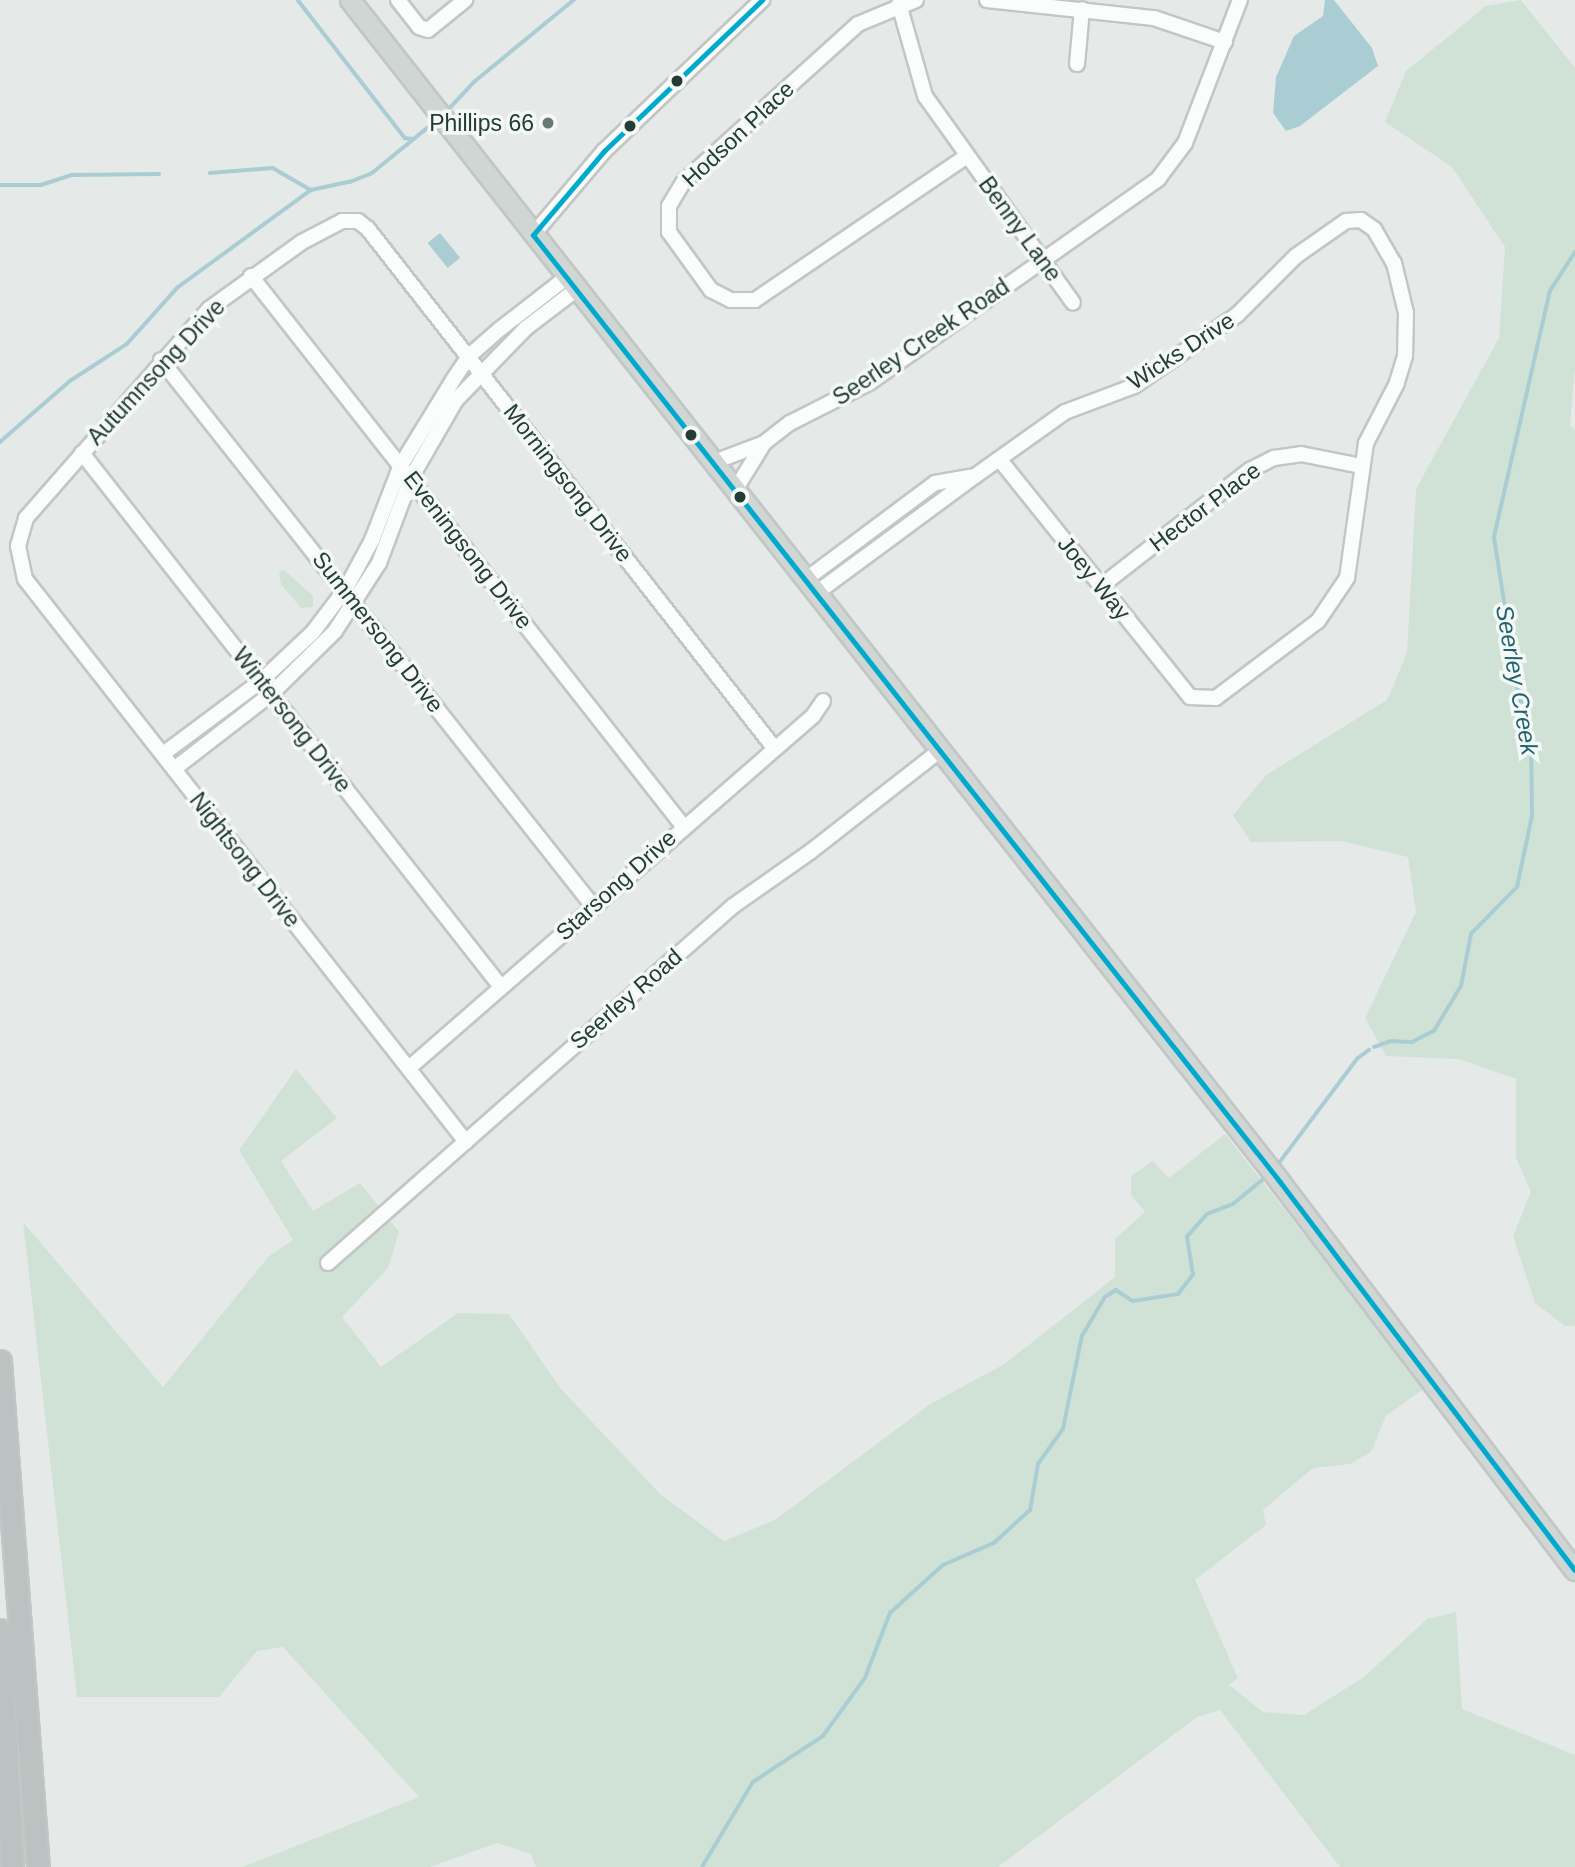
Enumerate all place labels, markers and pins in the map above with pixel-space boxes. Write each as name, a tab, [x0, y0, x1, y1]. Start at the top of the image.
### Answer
unlabelled marker	[670, 74, 684, 88]
place label: Phillips 66	[429, 109, 534, 137]
marker: Phillips 66	[540, 115, 556, 131]
unlabelled marker	[623, 119, 637, 133]
unlabelled marker	[684, 428, 698, 442]
unlabelled marker	[733, 490, 747, 504]

